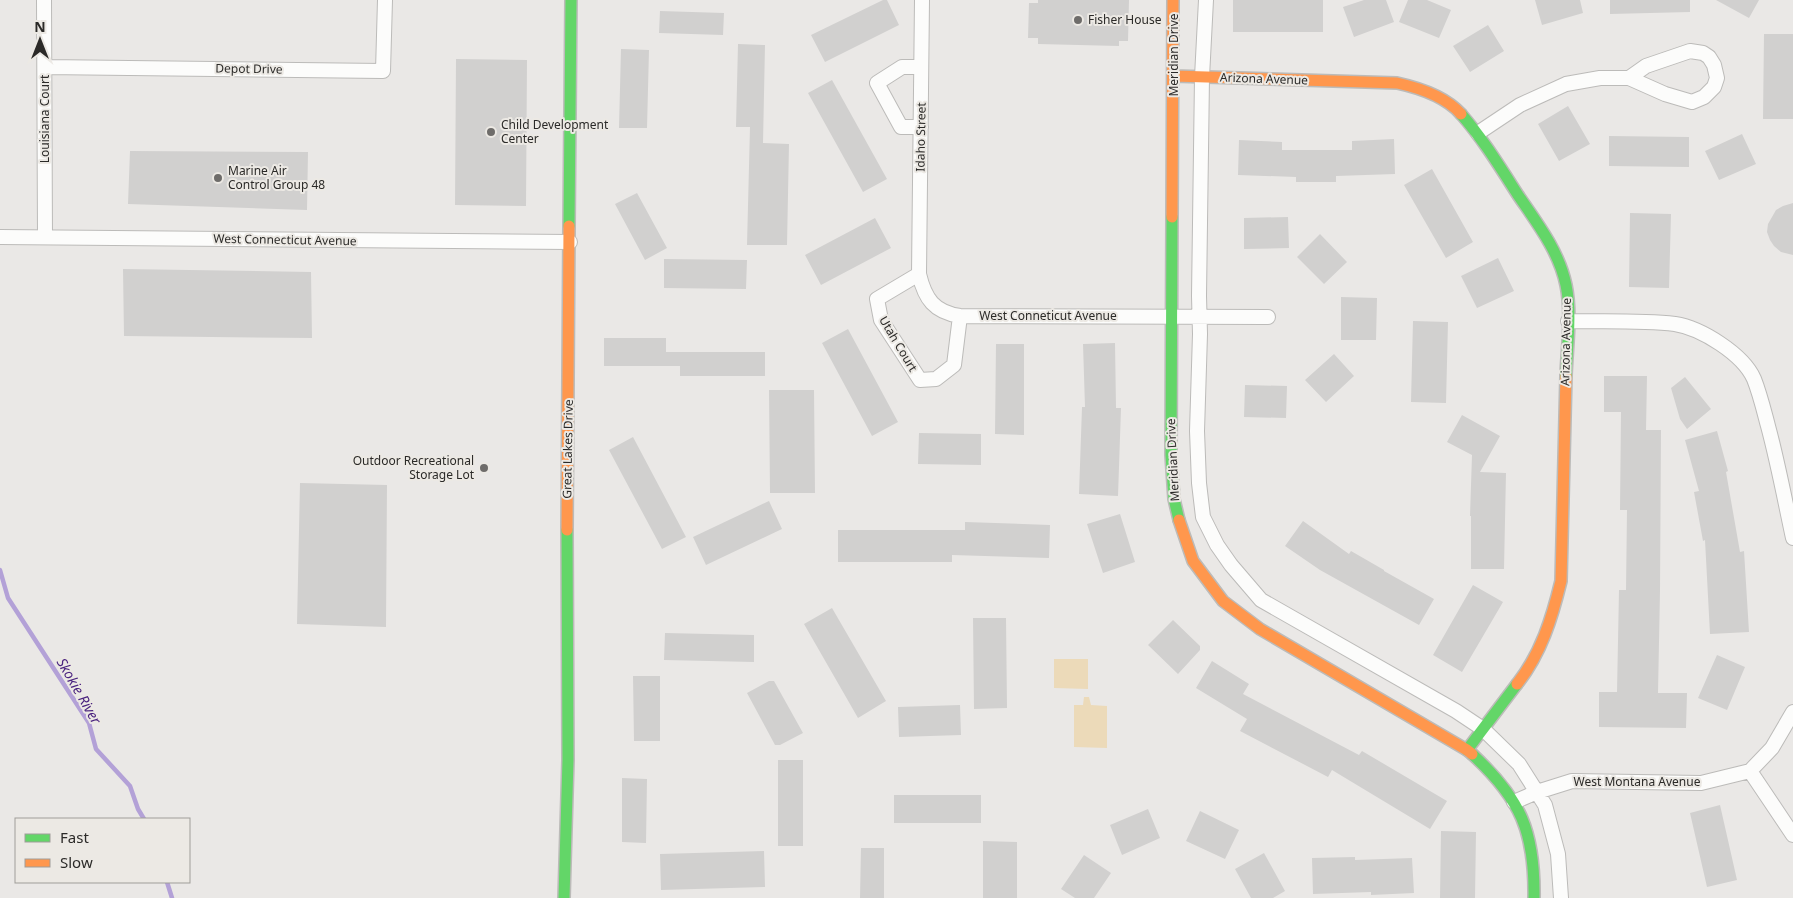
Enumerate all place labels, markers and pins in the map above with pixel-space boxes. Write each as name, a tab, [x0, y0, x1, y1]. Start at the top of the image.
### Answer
place label: Fisher House	[1088, 11, 1162, 28]
marker: Fisher House	[1072, 14, 1084, 26]
place label: Child Development Center	[501, 116, 609, 147]
marker: Child Development Center	[485, 126, 497, 138]
place label: Marine Air Control Group 48	[228, 162, 325, 193]
marker: Marine Air Control Group 48	[212, 172, 224, 184]
place label: Outdoor Recreational Storage Lot	[353, 452, 475, 483]
marker: Outdoor Recreational Storage Lot	[478, 462, 490, 474]

